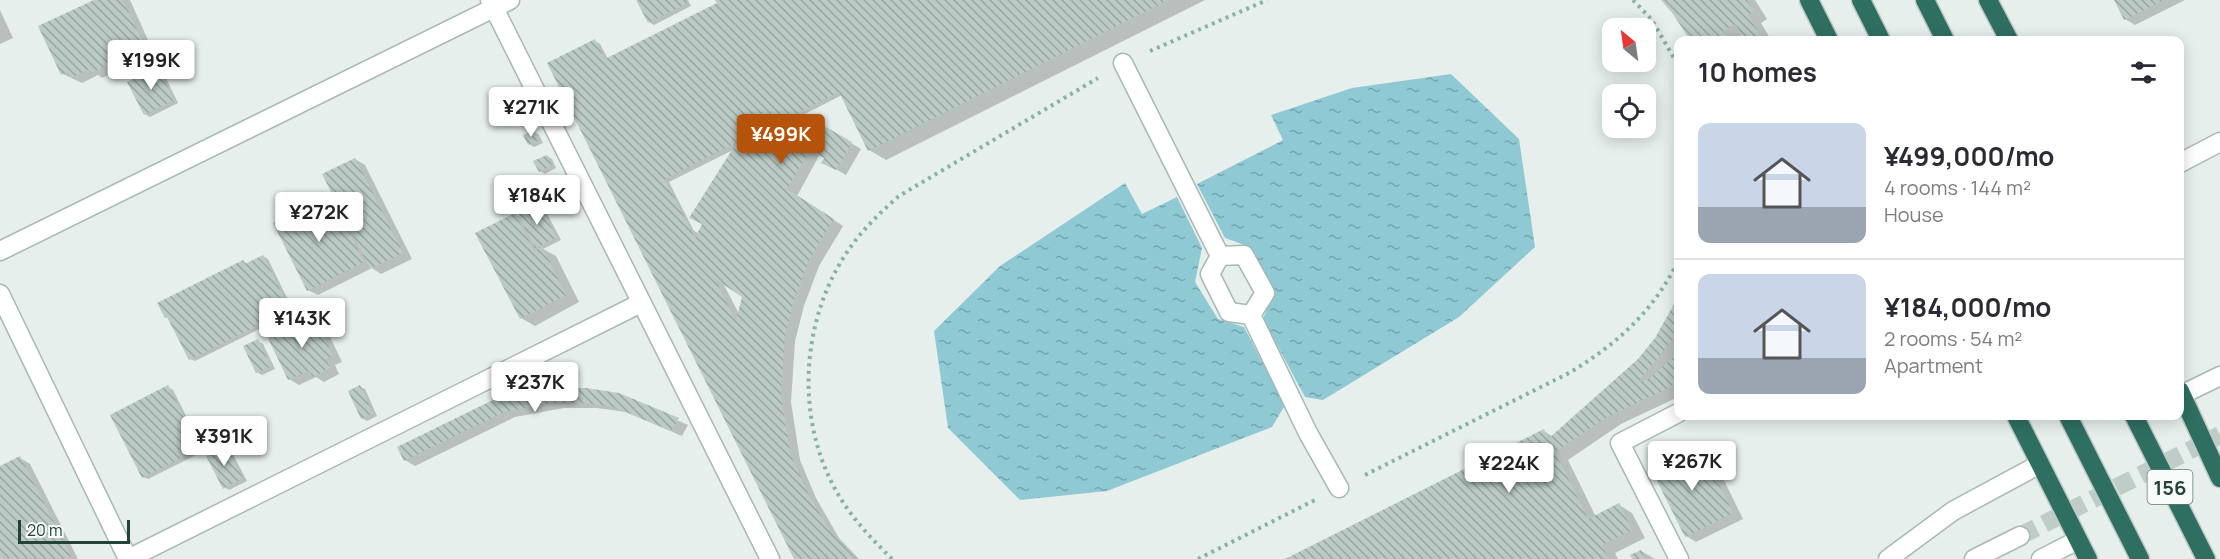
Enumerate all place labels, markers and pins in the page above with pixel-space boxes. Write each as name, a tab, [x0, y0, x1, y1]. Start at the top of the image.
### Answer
pin: ¥199K	[109, 40, 193, 91]
pin: ¥271K	[489, 87, 573, 138]
pin: ¥499K	[739, 114, 823, 165]
pin: ¥184K	[495, 175, 579, 226]
pin: ¥272K	[277, 192, 361, 243]
pin: ¥143K	[260, 298, 344, 349]
pin: ¥237K	[493, 362, 577, 413]
pin: ¥391K	[182, 416, 266, 467]
pin: ¥267K	[1650, 441, 1734, 492]
pin: ¥224K	[1467, 443, 1551, 494]

